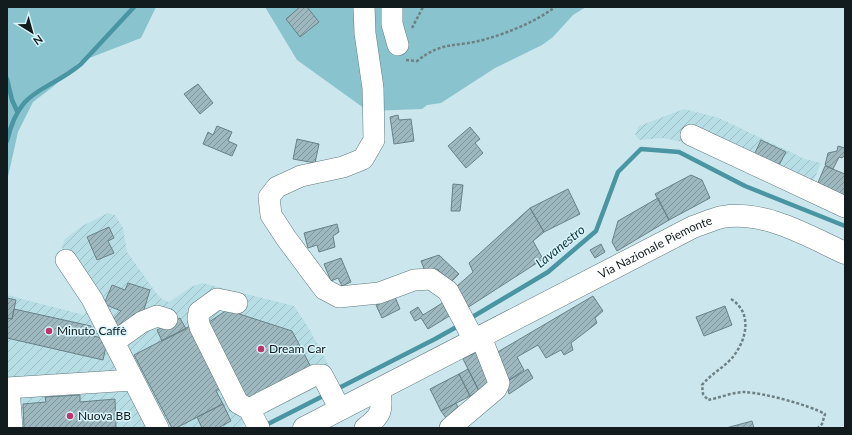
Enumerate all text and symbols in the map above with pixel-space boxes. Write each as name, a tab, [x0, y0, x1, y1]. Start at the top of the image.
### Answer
north arrow	[12, 12, 52, 52]
text: N	[31, 33, 46, 48]
street label: Via Nazionale Piemonte	[596, 213, 714, 282]
water label: Lavanestro	[532, 221, 588, 271]
place label: Minuto Caffè	[57, 323, 126, 338]
marker: Minuto Caffè	[44, 326, 54, 336]
place label: Dream Car	[269, 341, 326, 356]
marker: Dream Car	[256, 344, 266, 354]
place label: Nuova BB	[78, 408, 131, 423]
marker: Nuova BB	[65, 411, 75, 421]

